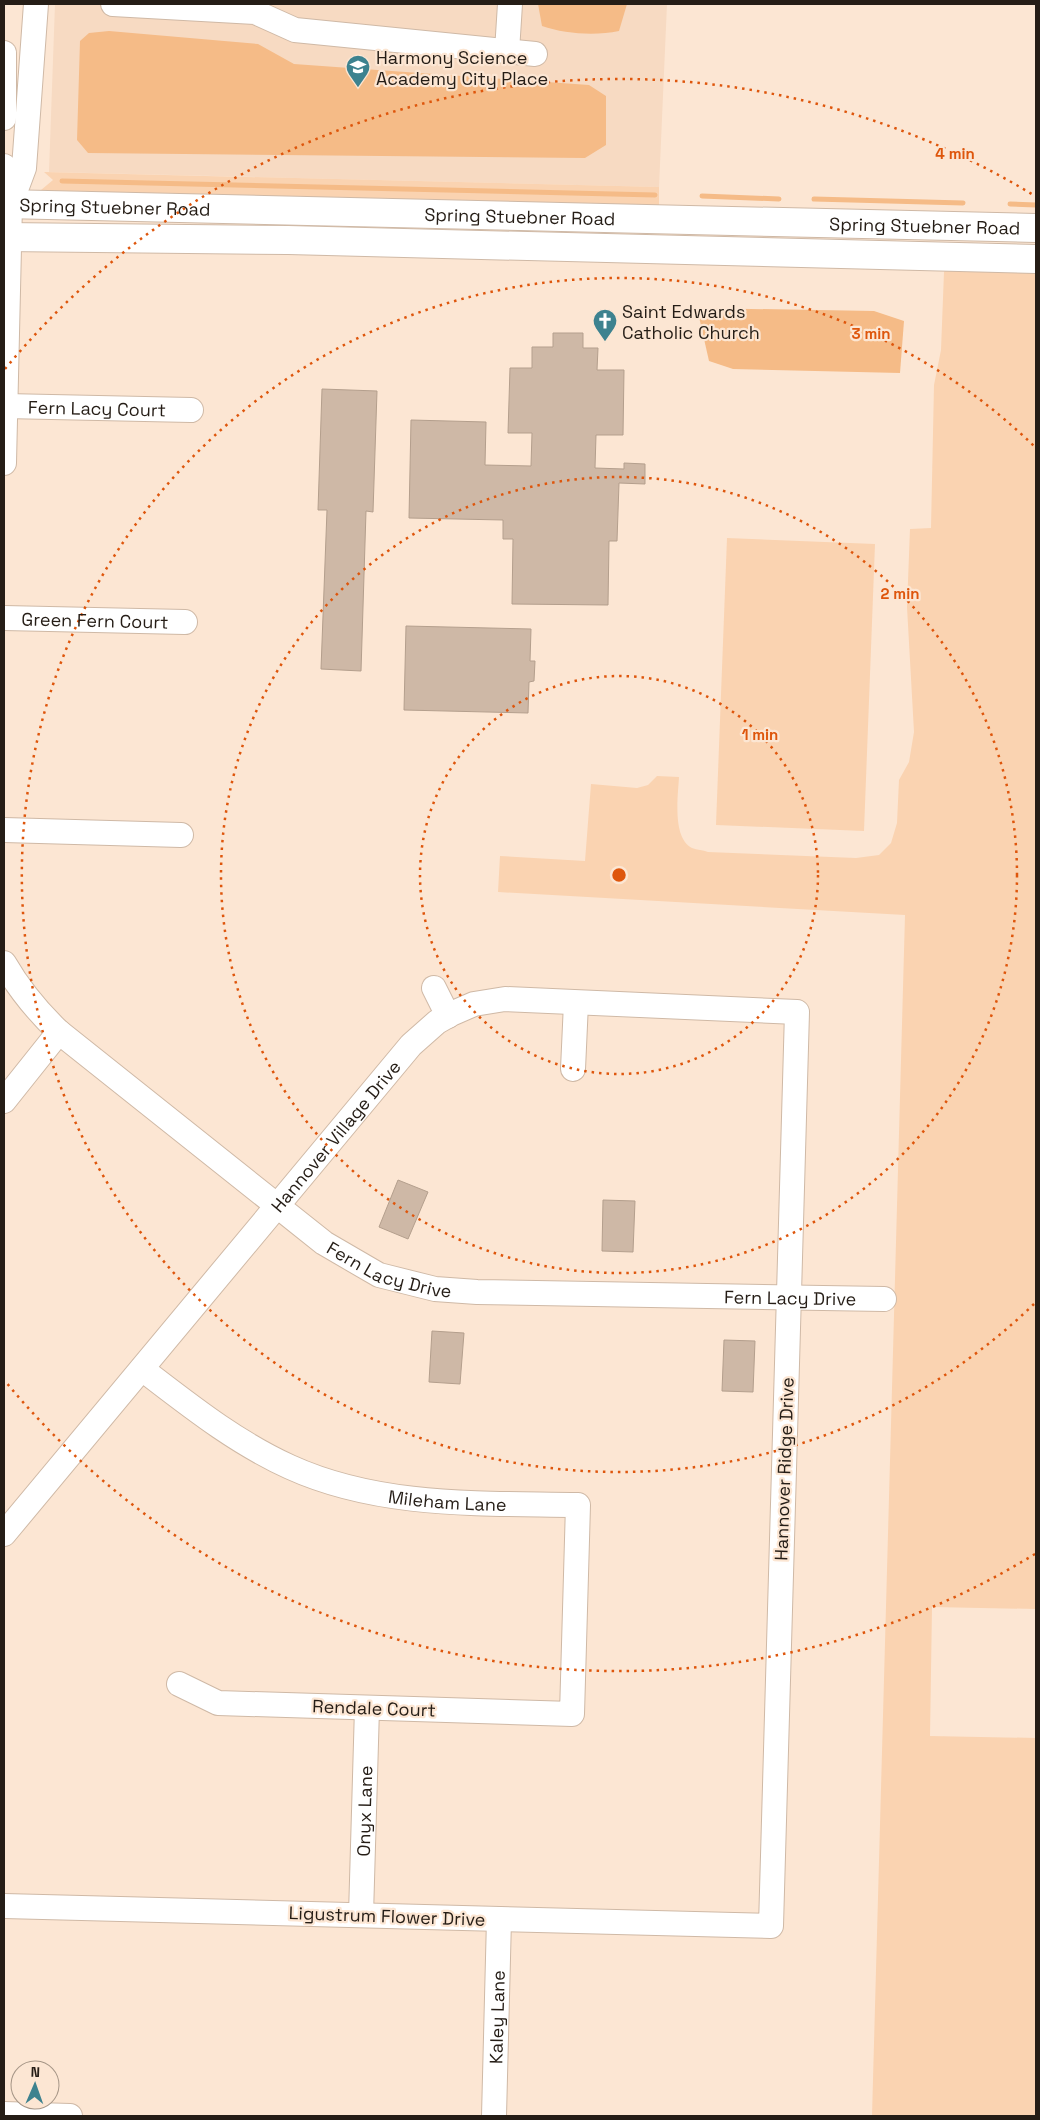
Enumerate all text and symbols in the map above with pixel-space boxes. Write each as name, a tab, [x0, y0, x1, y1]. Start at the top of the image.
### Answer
place label: Harmony Science Academy City Place	[376, 46, 548, 90]
school or university icon: Harmony Science Academy City Place	[345, 54, 371, 88]
text: 4 min	[935, 144, 975, 163]
street label: Spring Stuebner Road	[19, 193, 211, 220]
street label: Spring Stuebner Road	[424, 202, 616, 230]
street label: Spring Stuebner Road	[829, 212, 1021, 239]
place label: Saint Edwards Catholic Church	[622, 300, 760, 344]
church icon: Saint Edwards Catholic Church	[592, 308, 618, 342]
text: 3 min	[852, 324, 890, 343]
street label: Fern Lacy Court	[28, 395, 166, 421]
text: 2 min	[881, 584, 919, 603]
street label: Green Fern Court	[21, 607, 169, 633]
text: 1 min	[742, 725, 778, 744]
centre of rings	[610, 866, 628, 884]
street label: Hannover Village Drive	[266, 1055, 405, 1217]
street label: Fern Lacy Drive	[323, 1236, 452, 1302]
street label: Fern Lacy Drive	[724, 1285, 857, 1310]
street label: Hannover Ridge Drive	[769, 1377, 799, 1561]
street label: Mileham Lane	[387, 1484, 507, 1516]
street label: Rendale Court	[312, 1694, 436, 1722]
street label: Onyx Lane	[351, 1765, 377, 1857]
street label: Ligustrum Flower Drive	[288, 1901, 486, 1931]
street label: Kaley Lane	[484, 1970, 509, 2064]
north arrow	[10, 2060, 60, 2110]
text: N	[30, 2063, 40, 2081]

